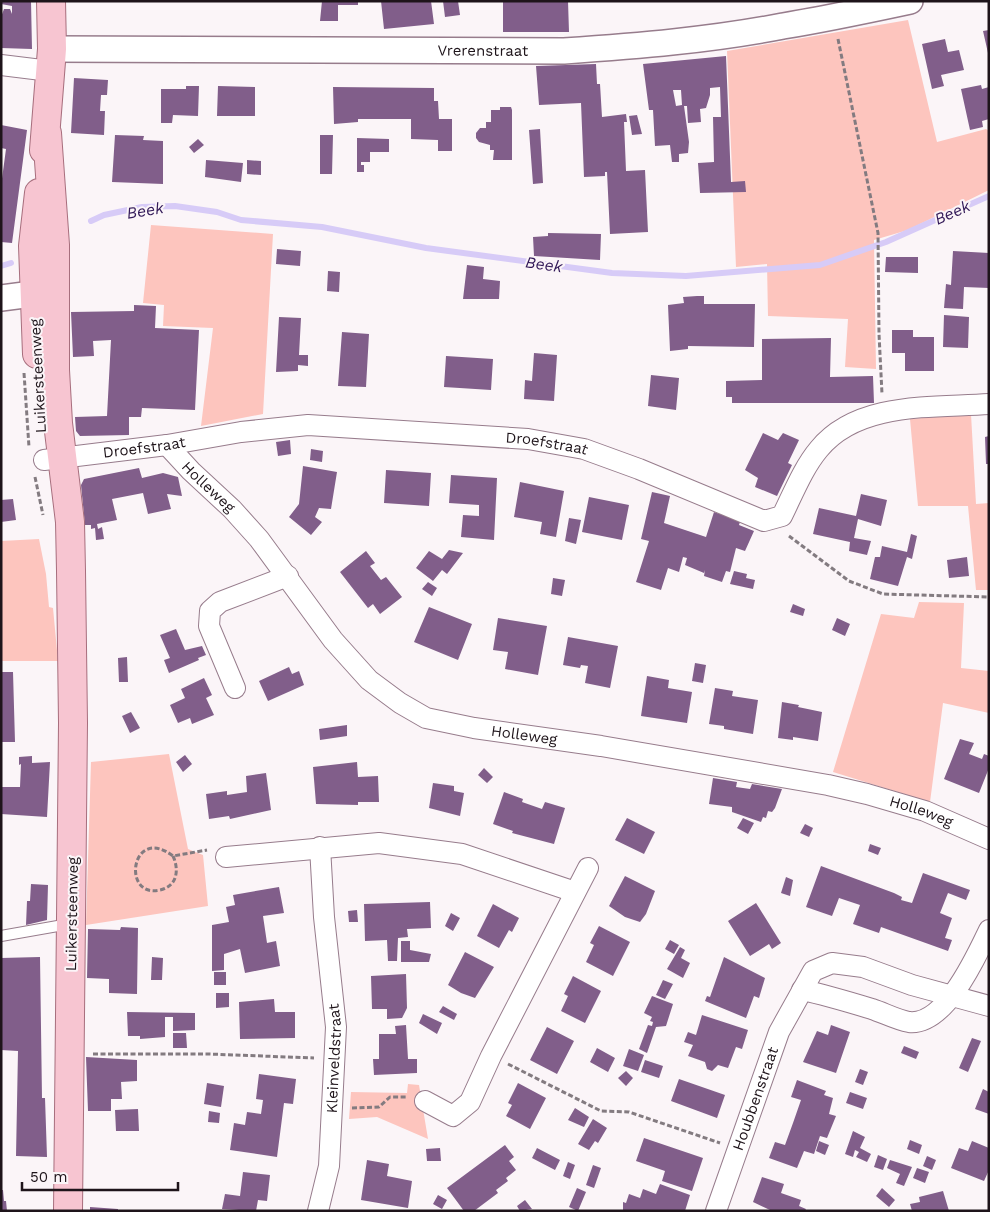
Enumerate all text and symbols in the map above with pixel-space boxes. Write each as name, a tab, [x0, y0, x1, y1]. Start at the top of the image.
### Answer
street label: Vrerenstraat	[438, 42, 529, 60]
water label: Beek	[931, 196, 974, 229]
water label: Beek	[125, 198, 166, 223]
water label: Beek	[524, 252, 565, 277]
street label: Luikersteenweg	[26, 318, 50, 434]
street label: Droefstraat	[505, 429, 591, 459]
street label: Droefstraat	[102, 433, 188, 462]
street label: Holleweg	[178, 458, 239, 516]
street label: Holleweg	[490, 722, 558, 749]
street label: Holleweg	[887, 792, 956, 831]
street label: Luikersteenweg	[62, 857, 82, 971]
street label: Kleinveldstraat	[323, 1002, 345, 1114]
street label: Houbbenstraat	[729, 1044, 782, 1153]
scale bar	[22, 1160, 179, 1192]
text: 50 m	[30, 1168, 67, 1186]

